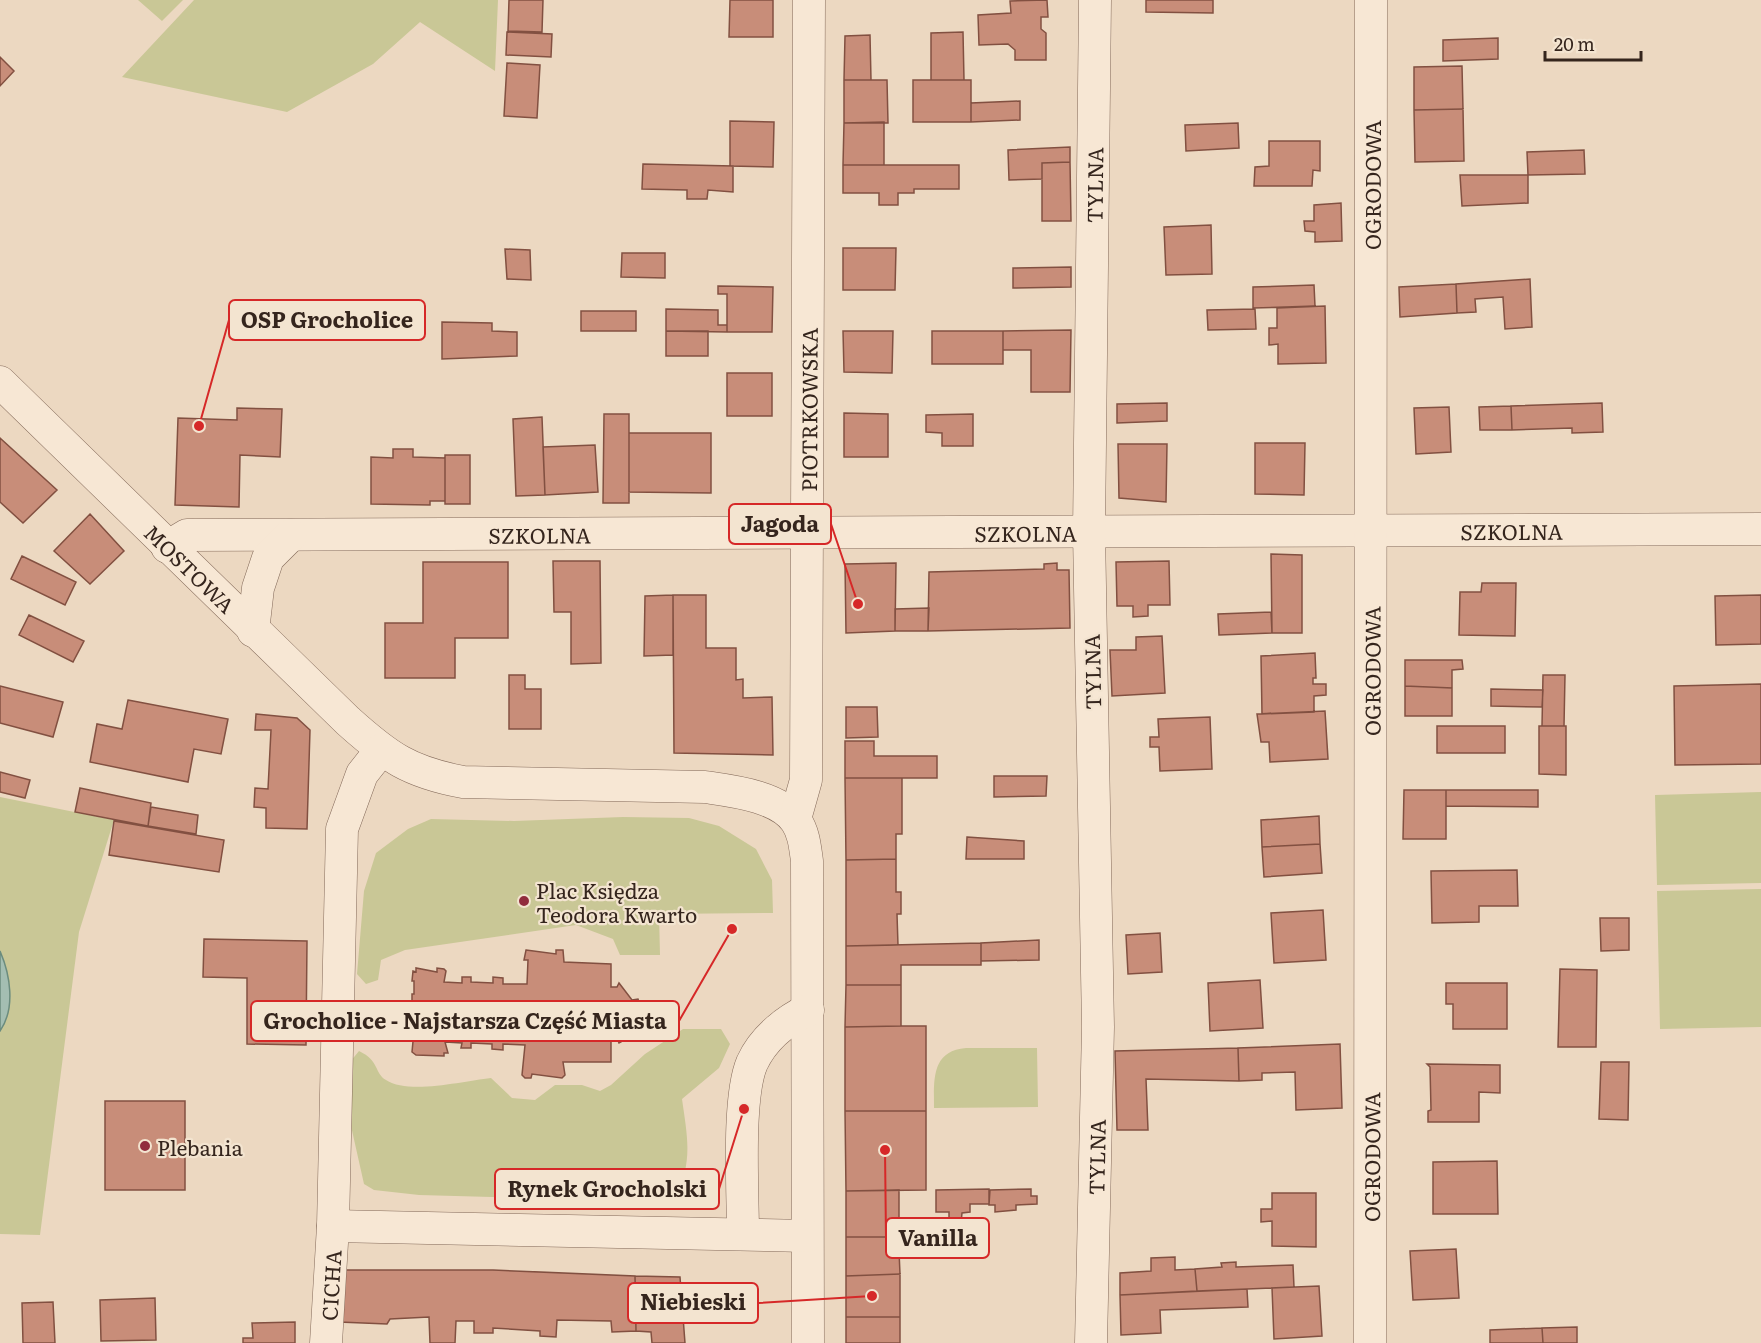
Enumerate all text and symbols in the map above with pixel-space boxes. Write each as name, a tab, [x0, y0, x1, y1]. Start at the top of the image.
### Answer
scale bar	[1545, 24, 1641, 62]
text: 20 m	[1554, 30, 1595, 57]
street label: OGRODOWA	[1355, 119, 1386, 250]
street label: TYLNA	[1077, 147, 1109, 223]
callout: OSP Grocholice	[229, 300, 425, 340]
text: OSP Grocholice	[241, 302, 413, 335]
street label: PIOTRKOWSKA	[792, 327, 823, 492]
callout: Jagoda	[729, 504, 831, 544]
text: Jagoda	[741, 506, 819, 539]
street label: SZKOLNA	[1460, 514, 1564, 546]
street label: MOSTOWA	[138, 516, 243, 619]
street label: SZKOLNA	[974, 516, 1078, 547]
street label: SZKOLNA	[488, 518, 592, 549]
street label: OGRODOWA	[1355, 605, 1386, 736]
street label: TYLNA	[1075, 633, 1107, 710]
place label: Plac Księdza Teodora Kwarto	[536, 874, 697, 929]
marker: Plac Księdza Teodora Kwarto	[517, 894, 531, 908]
callout: Grocholice - Najstarsza Część Miasta	[251, 1001, 679, 1041]
text: Grocholice - Najstarsza Część Miasta	[263, 1003, 667, 1036]
street label: OGRODOWA	[1355, 1091, 1386, 1222]
street label: TYLNA	[1079, 1118, 1111, 1195]
place label: Plebania	[157, 1131, 243, 1162]
marker: Plebania	[138, 1139, 152, 1153]
callout: Rynek Grocholski	[495, 1169, 719, 1209]
text: Rynek Grocholski	[507, 1171, 707, 1204]
callout: Vanilla	[886, 1218, 989, 1258]
text: Vanilla	[898, 1220, 978, 1253]
street label: CICHA	[312, 1248, 347, 1321]
callout: Niebieski	[628, 1283, 758, 1323]
text: Niebieski	[640, 1284, 746, 1317]

